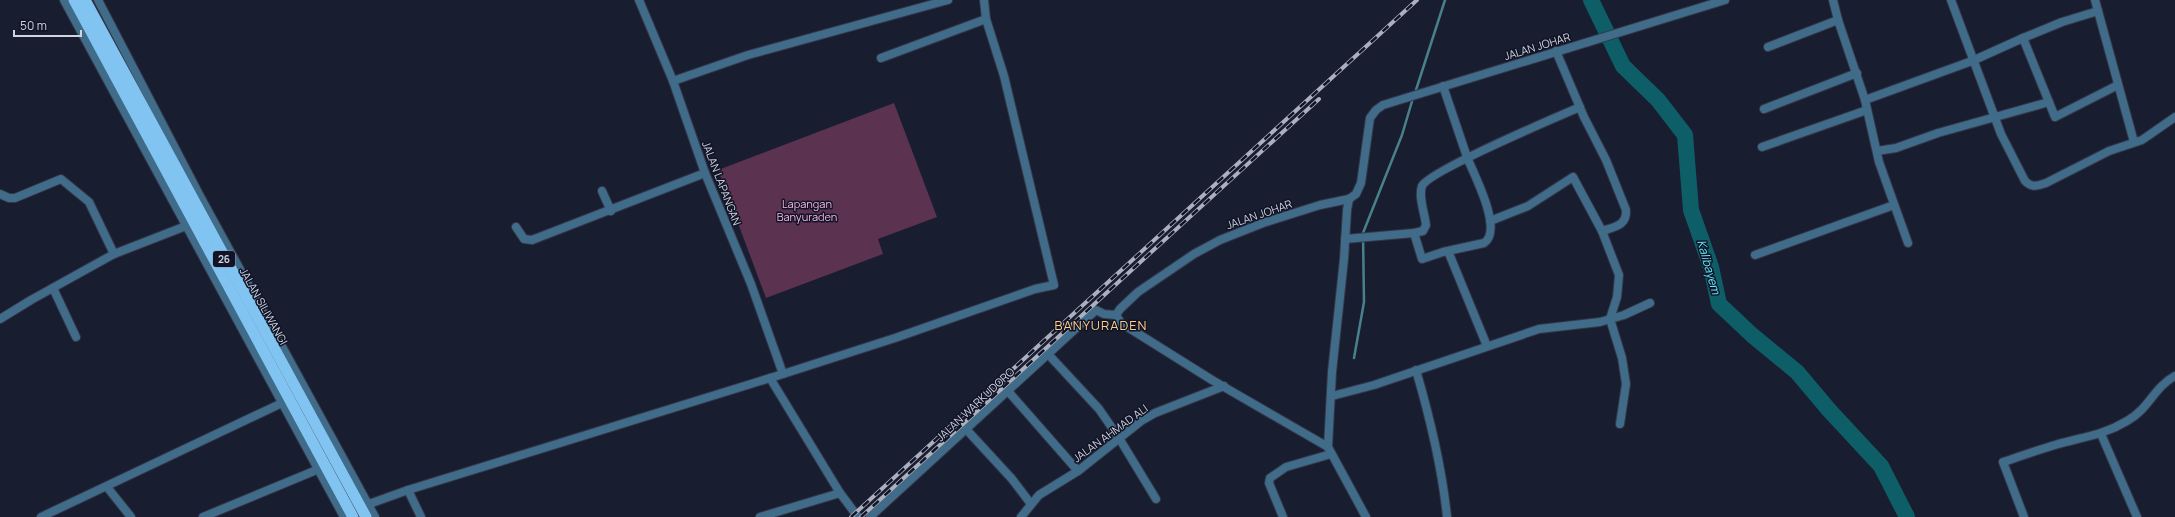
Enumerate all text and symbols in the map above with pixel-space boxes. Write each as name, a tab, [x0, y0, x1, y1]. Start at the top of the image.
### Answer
scale bar	[14, 12, 81, 38]
text: 50 m	[20, 17, 47, 34]
street label: JALAN JOHAR	[1502, 29, 1572, 63]
street label: JALAN LAPANGAN	[699, 139, 745, 227]
park label: Lapangan Banyuraden	[777, 196, 837, 224]
street label: JALAN JOHAR	[1224, 196, 1294, 232]
water label: Kalibayem	[1693, 238, 1725, 297]
road number: 26	[213, 251, 235, 267]
street label: JALAN SILIWANGI	[237, 265, 291, 347]
district label: BANYURADEN	[1055, 316, 1147, 334]
street label: JALAN WARKUDORO	[933, 364, 1017, 444]
street label: JALAN AHMAD ALI	[1069, 401, 1151, 465]

